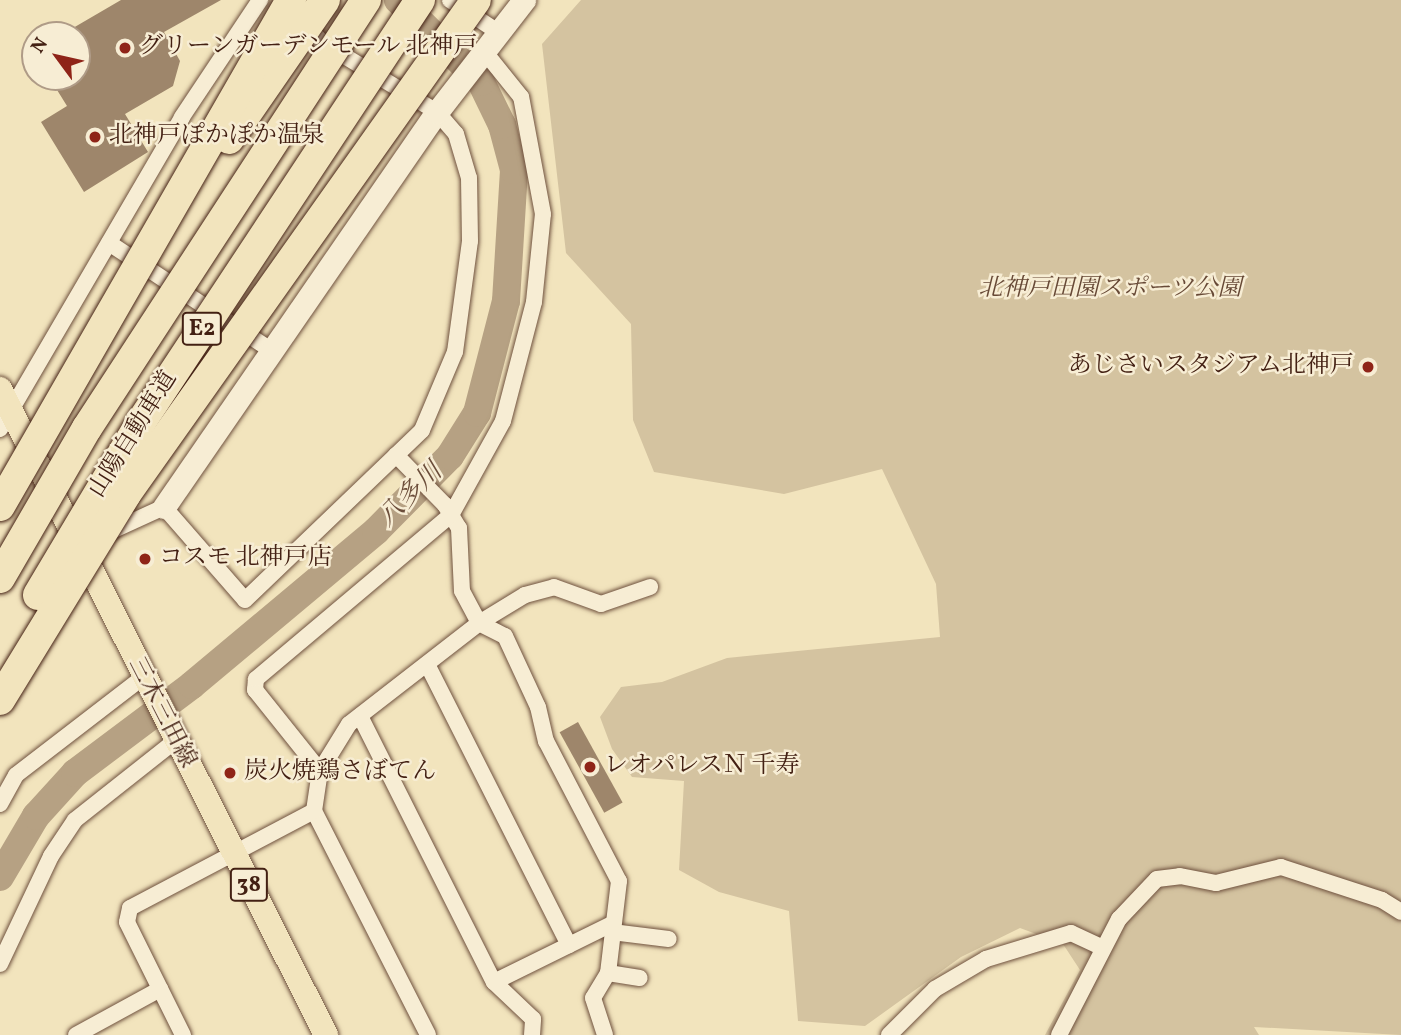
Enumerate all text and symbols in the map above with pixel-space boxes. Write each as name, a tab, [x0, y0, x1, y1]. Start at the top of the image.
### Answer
north arrow	[21, 21, 91, 91]
text: N	[25, 33, 55, 59]
place label: グリーンガーデンモール 北神戸	[139, 34, 479, 62]
marker: グリーンガーデンモール 北神戸	[117, 40, 133, 56]
place label: 北神戸ぽかぽか温泉	[109, 123, 325, 151]
marker: 北神戸ぽかぽか温泉	[87, 129, 103, 145]
park label: 北神戸田園スポーツ公園	[978, 276, 1242, 304]
road number: E2	[181, 310, 223, 348]
place label: あじさいスタジアム北神戸	[1066, 353, 1354, 381]
marker: あじさいスタジアム北神戸	[1360, 359, 1376, 375]
street label: 山陽自動車道	[84, 366, 184, 504]
water label: 八多川	[372, 457, 450, 535]
place label: コスモ 北神戸店	[159, 545, 332, 573]
marker: コスモ 北神戸店	[137, 551, 153, 567]
street label: 三木三田線	[121, 653, 201, 773]
place label: レオパレスＮ 千寿	[604, 753, 801, 781]
place label: 炭火焼鶏さぼてん	[244, 759, 436, 787]
marker: レオパレスＮ 千寿	[582, 759, 598, 775]
marker: 炭火焼鶏さぼてん	[222, 765, 238, 781]
road number: 38	[230, 866, 268, 904]

